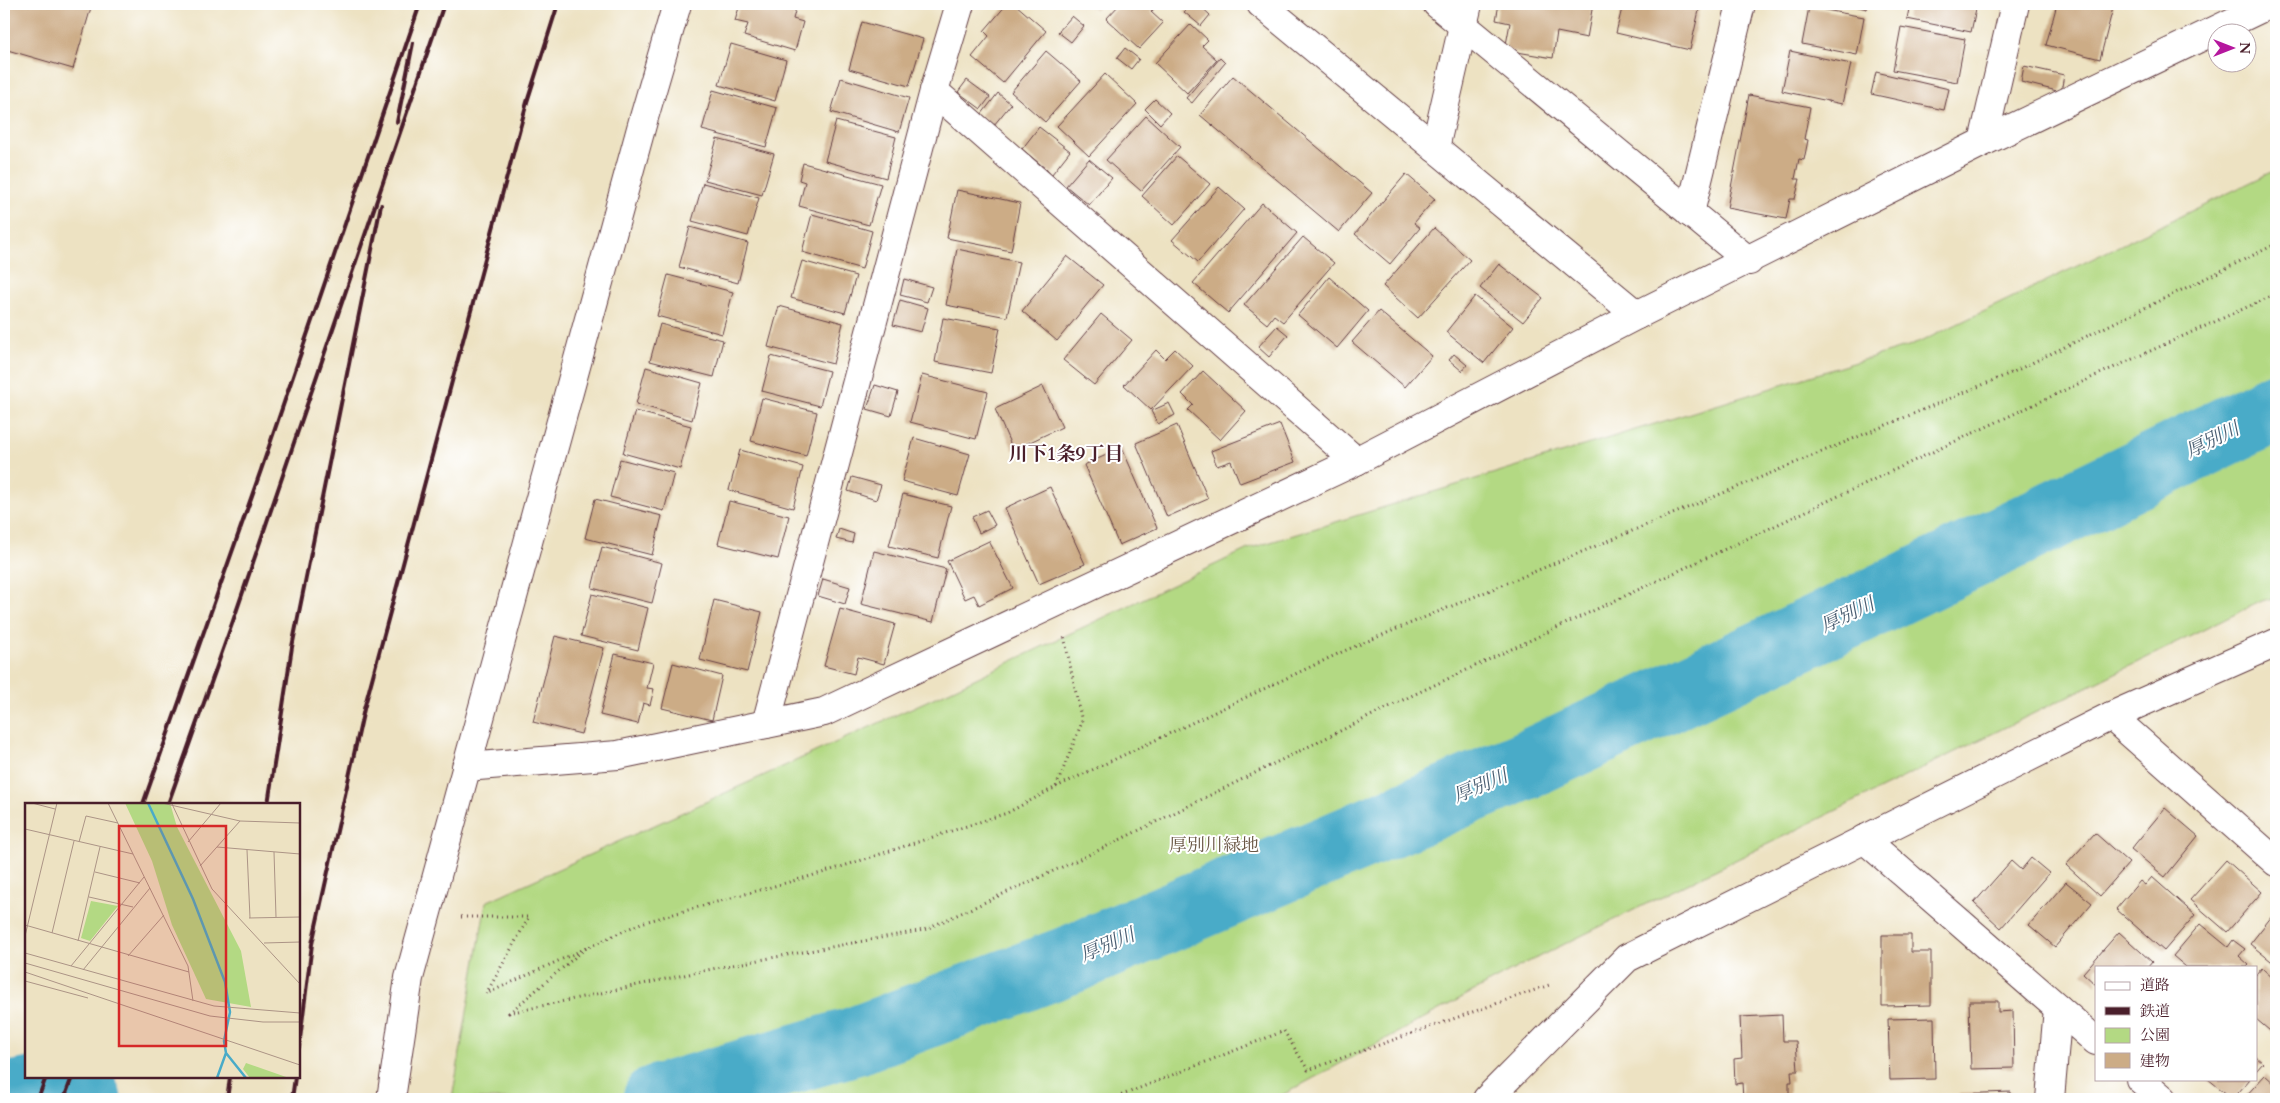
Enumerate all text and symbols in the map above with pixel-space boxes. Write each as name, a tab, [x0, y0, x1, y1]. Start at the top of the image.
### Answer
north arrow	[2208, 22, 2258, 72]
text: N	[2235, 42, 2254, 54]
water label: 厚別川	[2181, 415, 2246, 464]
district label: 川下1条9丁目	[1009, 441, 1123, 467]
water label: 厚別川	[1816, 590, 1881, 639]
water label: 厚別川	[1449, 762, 1514, 809]
inset map	[25, 803, 300, 1078]
park label: 厚別川緑地	[1169, 833, 1259, 858]
water label: 厚別川	[1076, 921, 1141, 968]
legend	[2095, 966, 2258, 1080]
text: 道路	[2140, 975, 2170, 995]
text: 鉄道	[2140, 1001, 2170, 1021]
text: 公園	[2140, 1025, 2170, 1045]
text: 建物	[2140, 1051, 2170, 1071]

